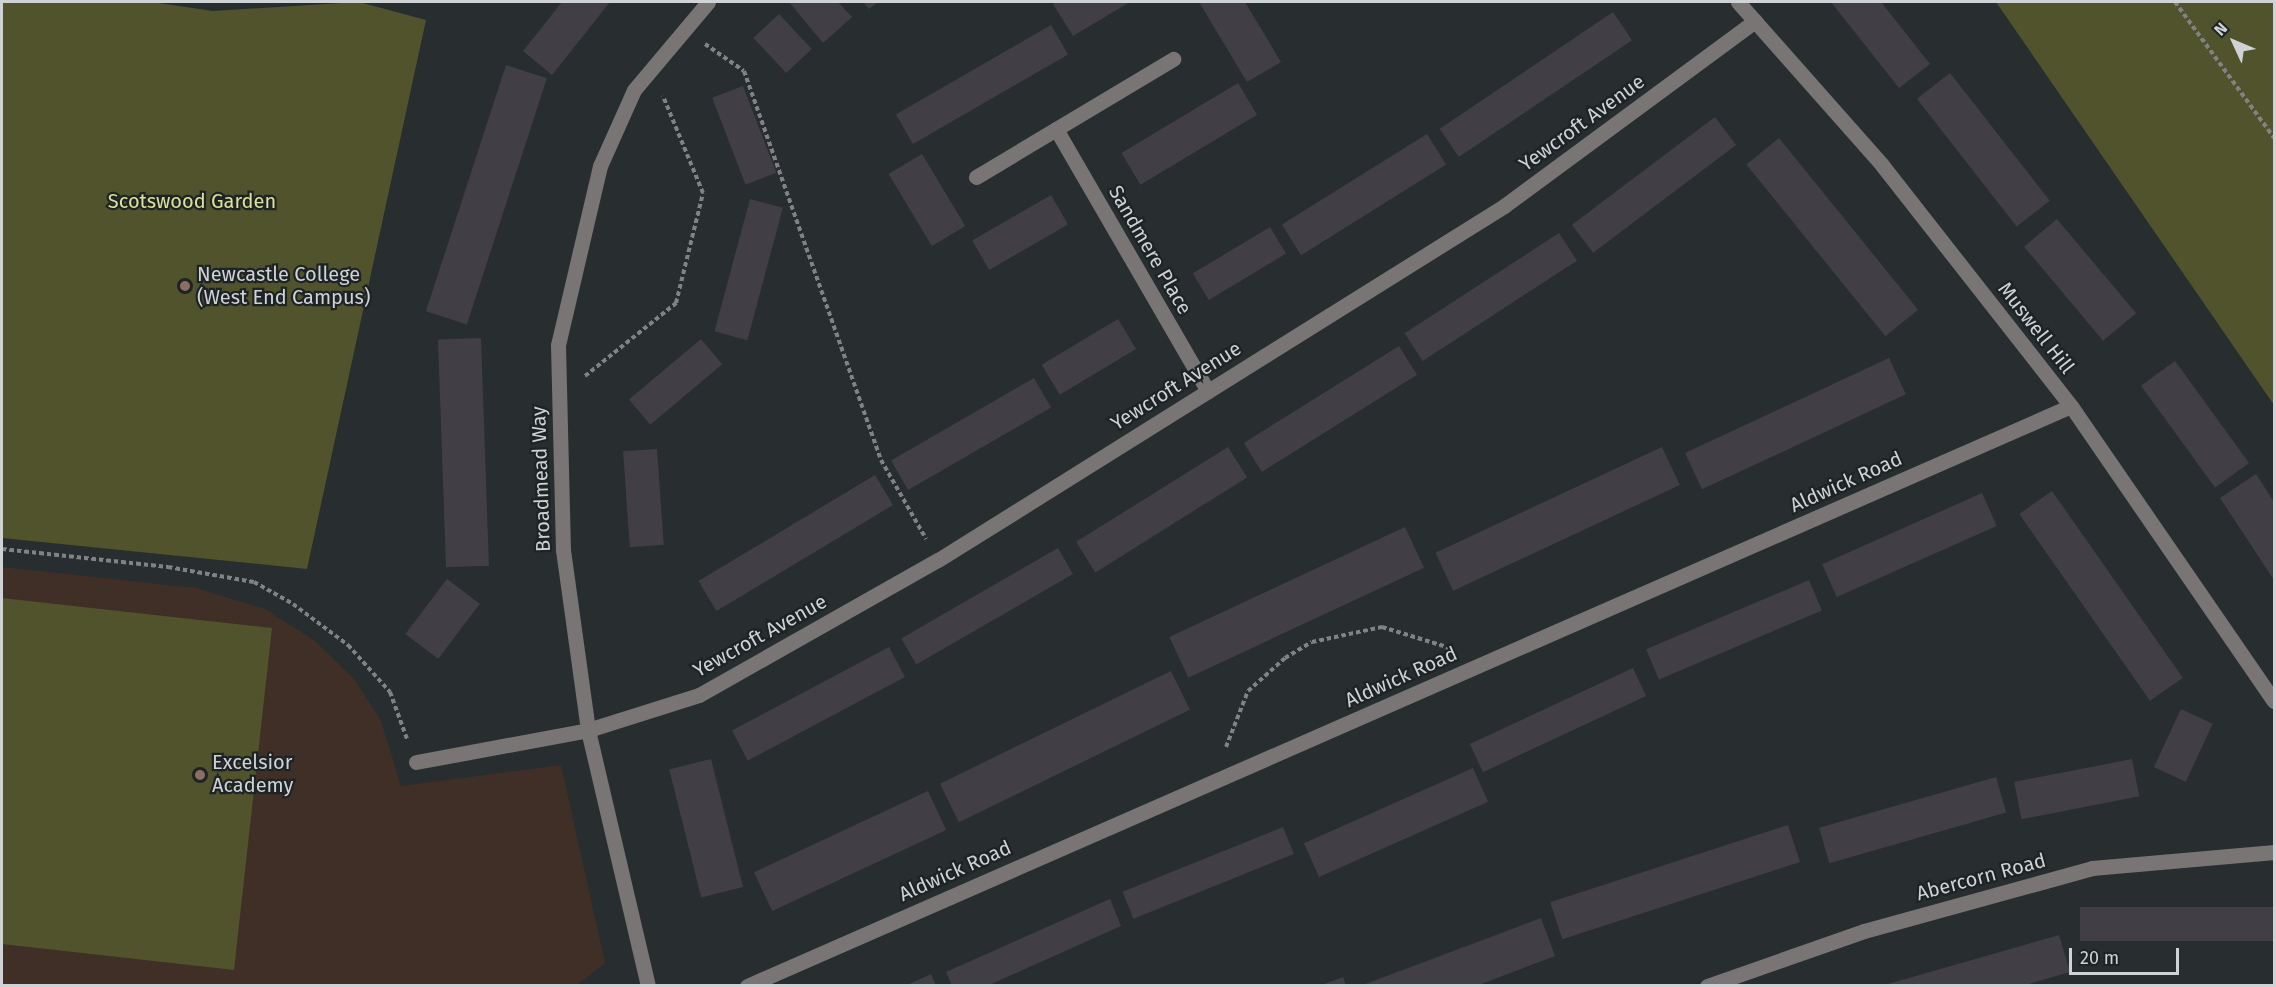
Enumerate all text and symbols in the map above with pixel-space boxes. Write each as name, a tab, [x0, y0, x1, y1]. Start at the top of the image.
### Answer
north arrow	[2204, 12, 2264, 72]
text: N	[2210, 19, 2231, 40]
street label: Yewcroft Avenue	[1515, 69, 1649, 177]
street label: Sandmere Place	[1103, 181, 1197, 319]
park label: Scotswood Garden	[108, 189, 276, 213]
place label: Newcastle College (West End Campus)	[197, 262, 370, 309]
street label: Muswell Hill	[1993, 277, 2079, 379]
marker: Newcastle College (West End Campus)	[178, 279, 192, 293]
street label: Yewcroft Avenue	[1106, 336, 1246, 436]
street label: Broadmead Way	[526, 406, 556, 552]
street label: Aldwick Road	[1786, 447, 1906, 517]
street label: Yewcroft Avenue	[689, 589, 831, 683]
street label: Aldwick Road	[1341, 642, 1461, 712]
place label: Excelsior Academy	[212, 751, 293, 798]
marker: Excelsior Academy	[193, 768, 207, 782]
street label: Aldwick Road	[895, 836, 1015, 906]
street label: Abercorn Road	[1914, 848, 2048, 906]
scale bar	[2072, 936, 2182, 974]
text: 20 m	[2080, 947, 2119, 969]

